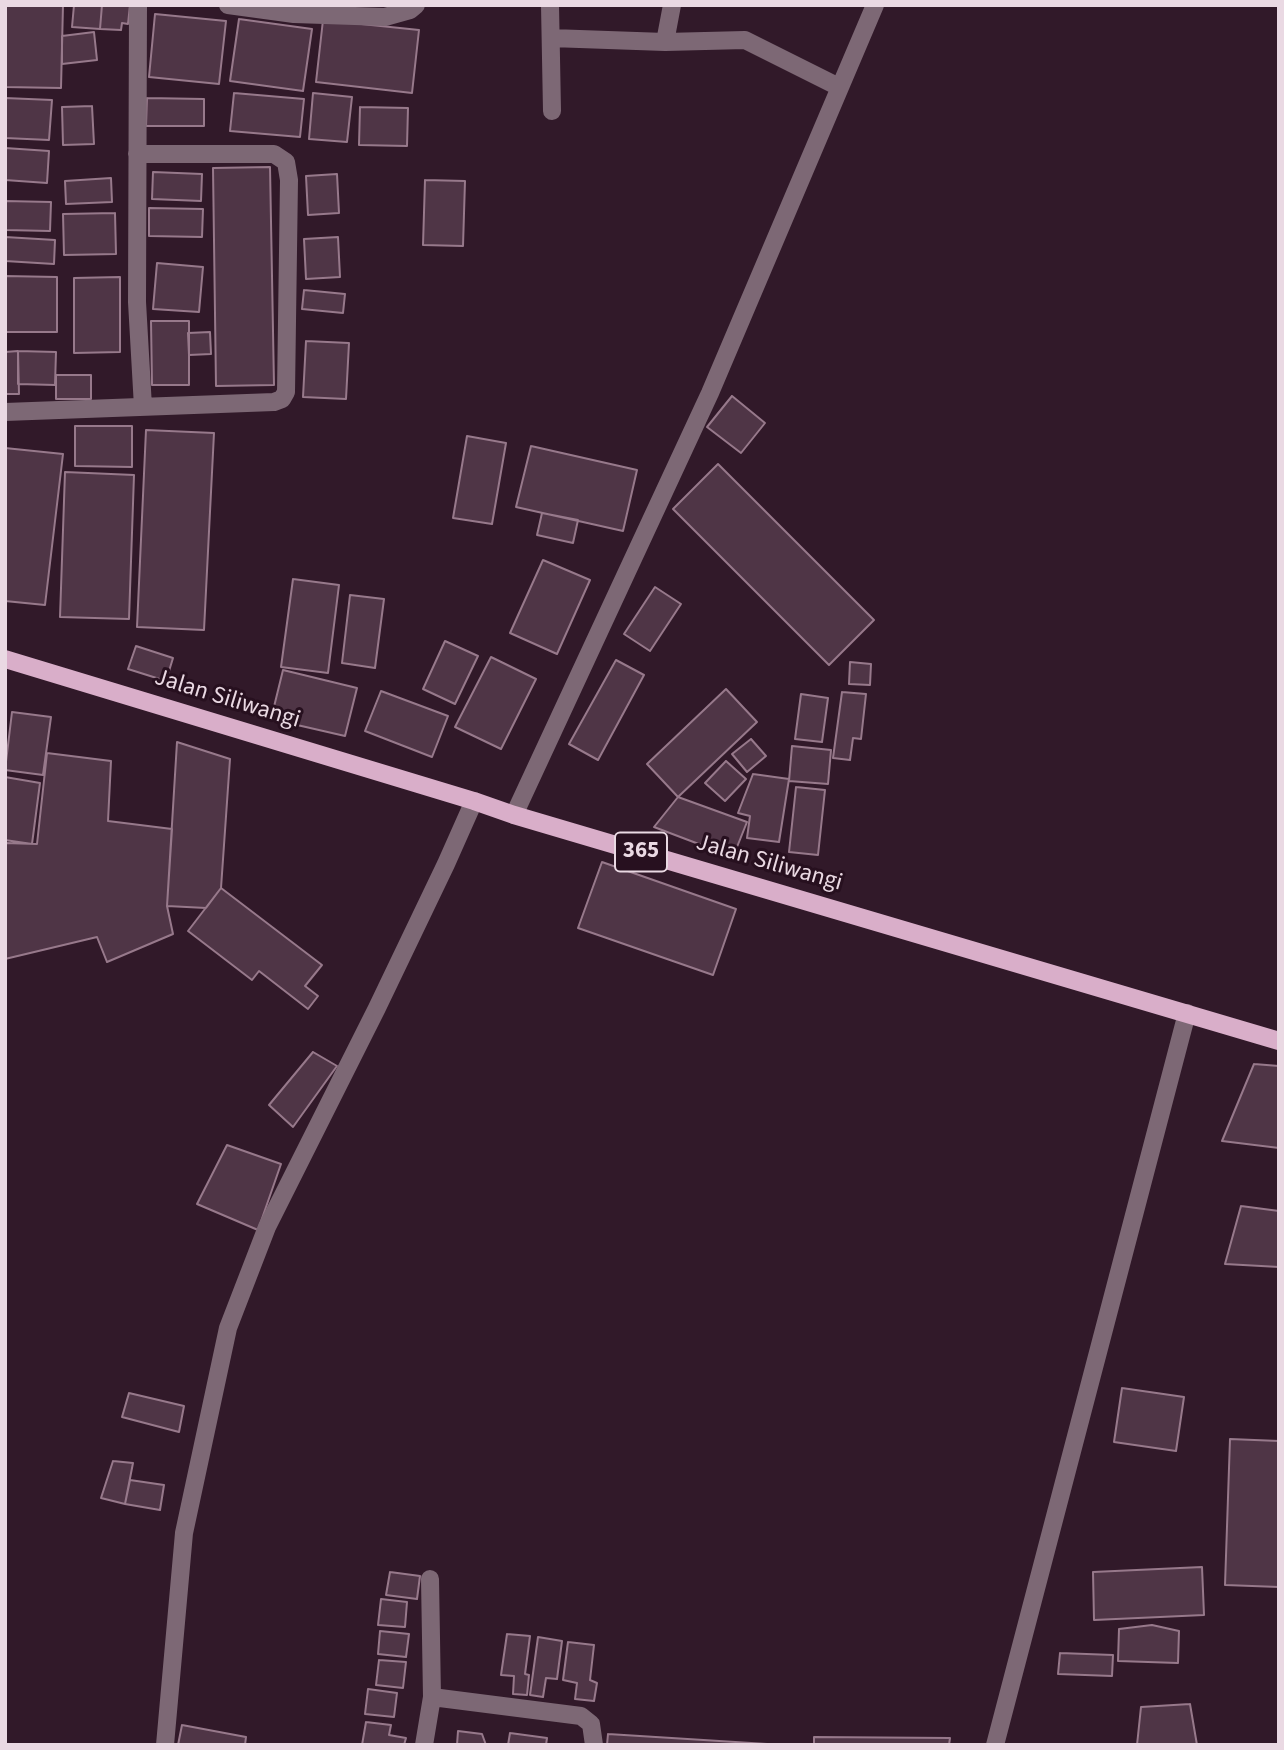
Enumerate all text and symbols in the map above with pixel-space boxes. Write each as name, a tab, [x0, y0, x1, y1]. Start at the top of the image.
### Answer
street label: Jalan Siliwangi	[151, 664, 303, 736]
street label: Jalan Siliwangi	[693, 829, 845, 899]
road number: 365	[615, 832, 667, 872]

